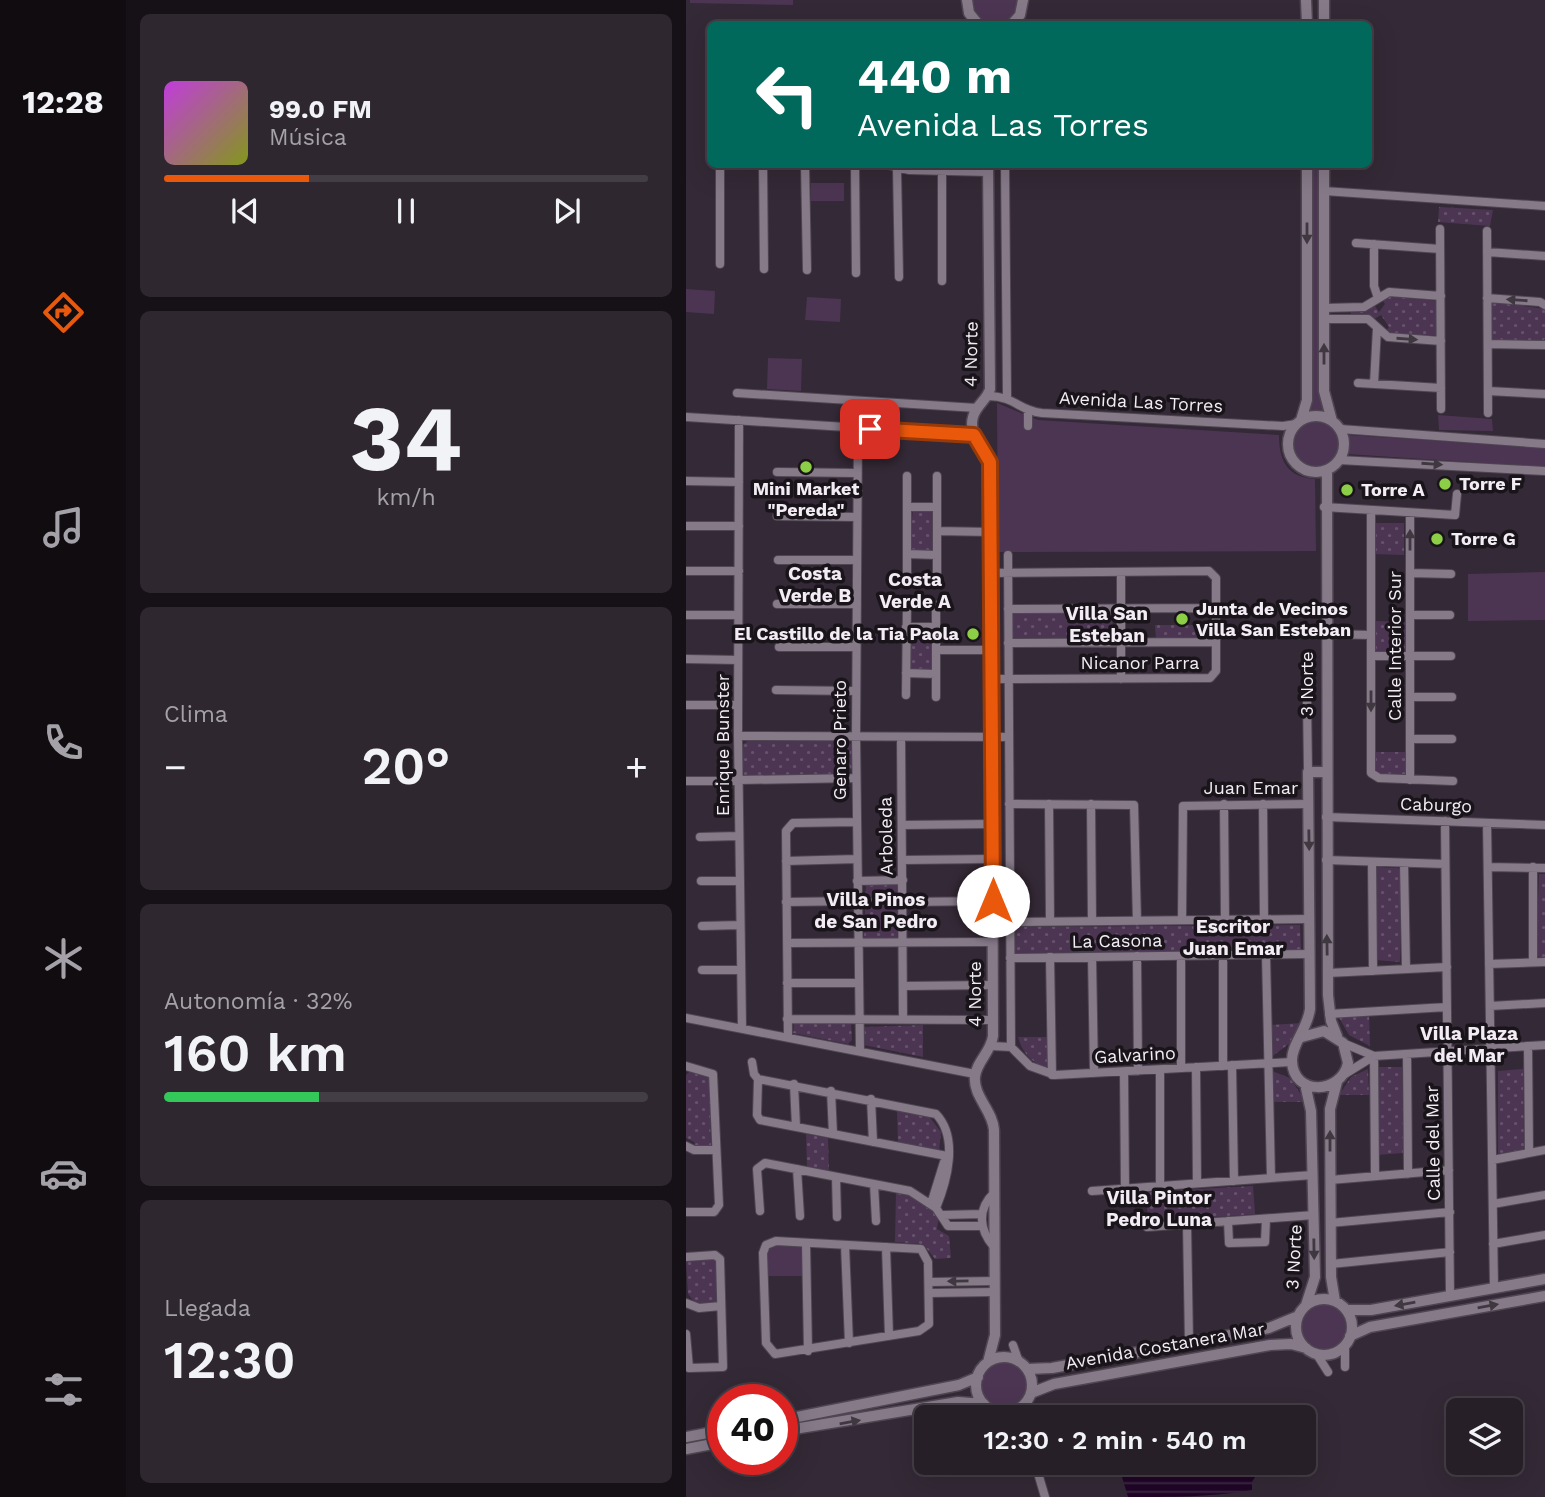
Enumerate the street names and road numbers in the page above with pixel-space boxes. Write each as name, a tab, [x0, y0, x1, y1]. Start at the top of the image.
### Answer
street label: 4 Norte	[959, 321, 982, 387]
street label: Avenida Las Torres	[1058, 387, 1224, 416]
street label: Calle Interior Sur	[1384, 571, 1405, 721]
street label: 3 Norte	[1296, 651, 1317, 717]
street label: Nicanor Parra	[1080, 652, 1200, 673]
street label: Enrique Bunster	[712, 674, 733, 816]
street label: Genaro Prieto	[829, 680, 850, 800]
street label: Juan Emar	[1204, 777, 1298, 798]
street label: Caburgo	[1400, 793, 1472, 816]
street label: Arboleda	[874, 796, 897, 876]
street label: La Casona	[1071, 929, 1163, 952]
street label: 4 Norte	[964, 961, 985, 1027]
street label: Galvarino	[1094, 1042, 1176, 1067]
street label: Calle del Mar	[1421, 1085, 1444, 1201]
street label: 3 Norte	[1281, 1224, 1306, 1290]
street label: Avenida Costanera Mar	[1064, 1318, 1266, 1373]

